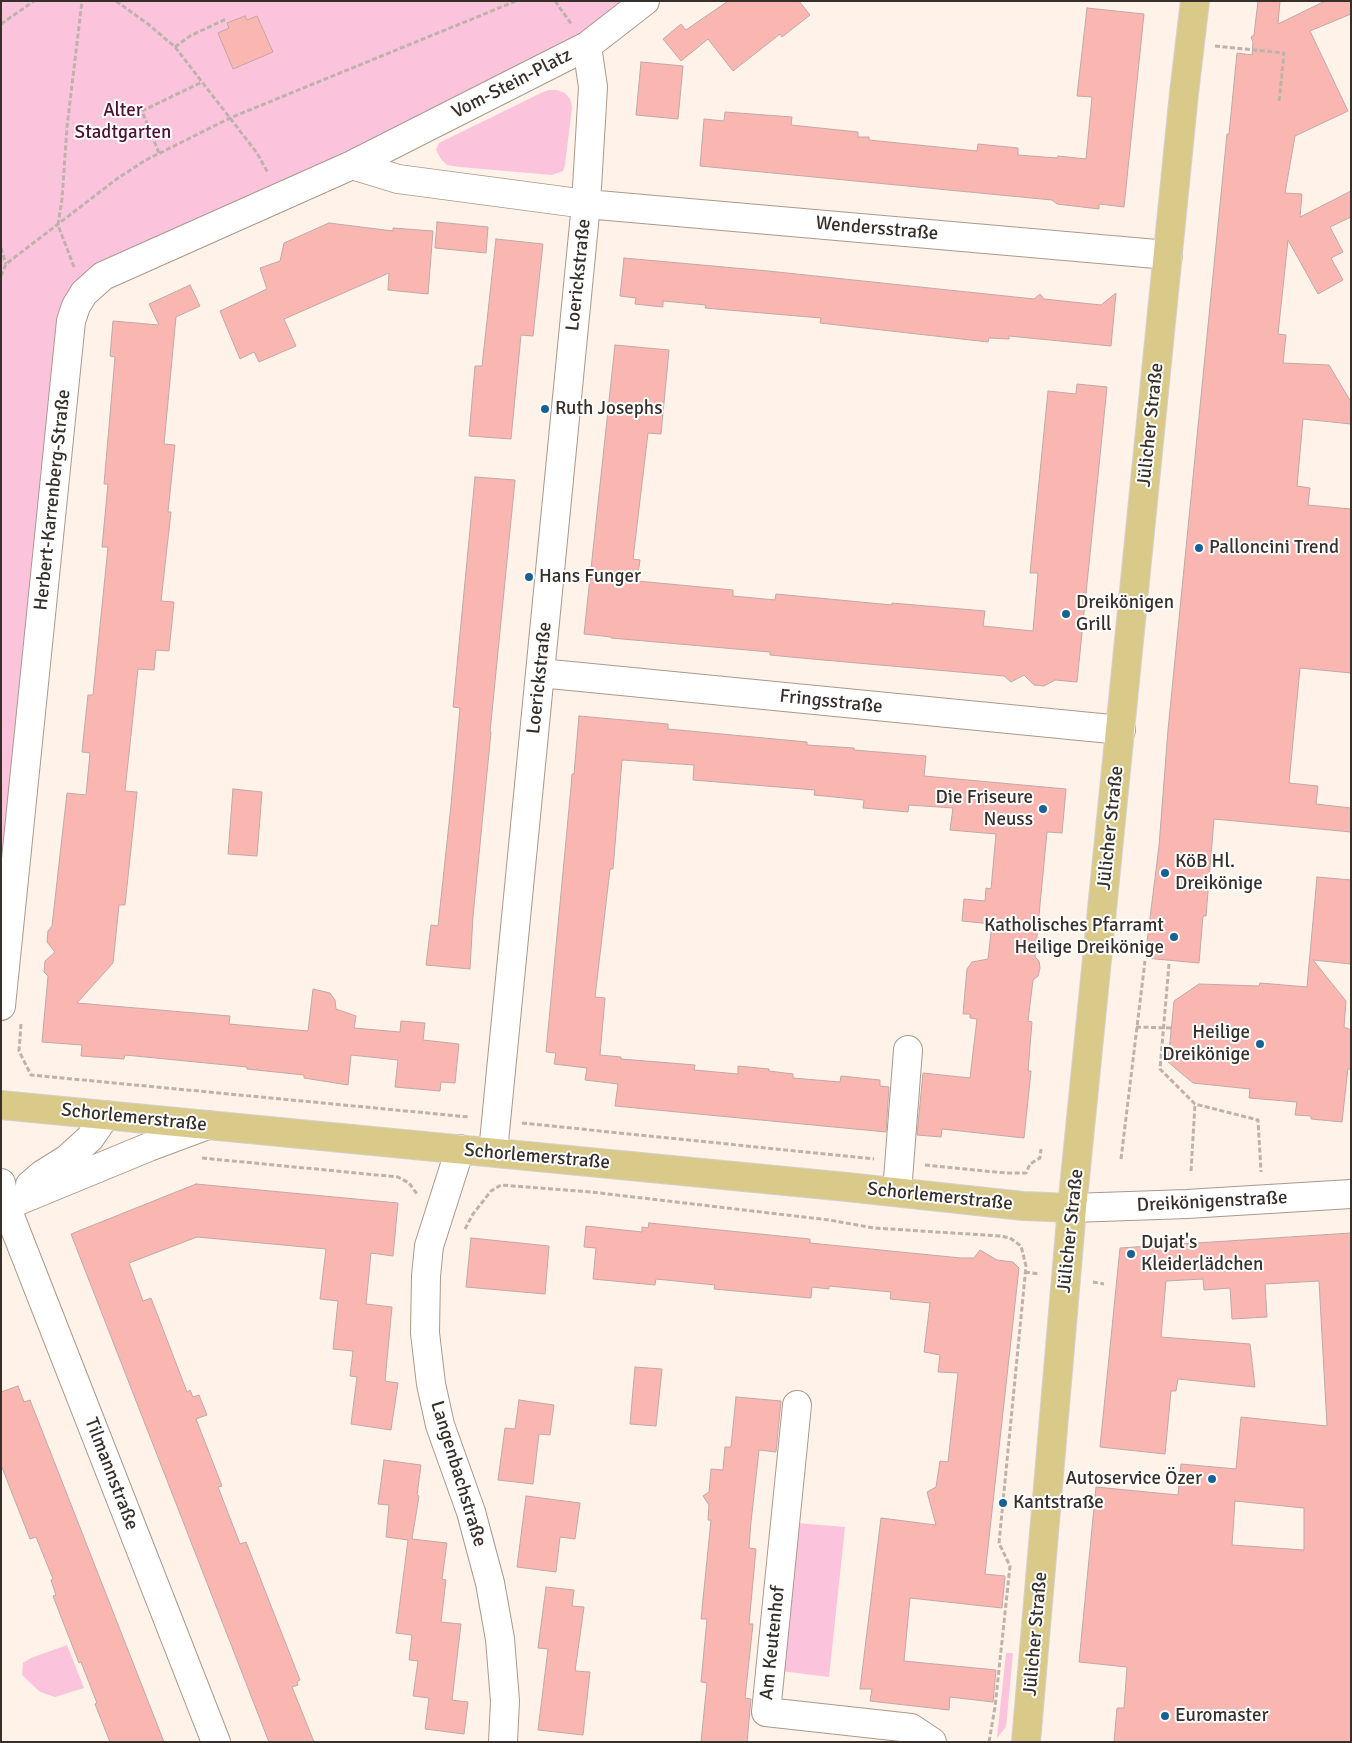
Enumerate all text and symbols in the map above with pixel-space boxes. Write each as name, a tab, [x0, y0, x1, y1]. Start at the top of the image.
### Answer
street label: Vom-Stein-Platz	[448, 44, 576, 124]
park label: Alter Stadtgarten	[75, 100, 171, 144]
street label: Wendersstraße	[815, 212, 939, 246]
street label: Loerickstraße	[562, 218, 596, 332]
street label: Jülicher Straße	[1133, 362, 1169, 488]
street label: Herbert-Karrenberg-Straße	[30, 388, 76, 612]
place label: Ruth Josephs	[555, 398, 663, 420]
marker: Ruth Josephs	[539, 403, 551, 415]
place label: Palloncini Trend	[1209, 537, 1339, 559]
marker: Palloncini Trend	[1193, 542, 1205, 554]
place label: Hans Funger	[539, 566, 641, 588]
marker: Hans Funger	[523, 571, 535, 583]
place label: Dreikönigen Grill	[1076, 592, 1174, 636]
marker: Dreikönigen Grill	[1060, 608, 1072, 620]
street label: Loerickstraße	[523, 621, 557, 735]
street label: Fringsstraße	[778, 685, 884, 719]
street label: Jülicher Straße	[1093, 765, 1129, 891]
place label: Die Friseure Neuss	[936, 787, 1033, 831]
marker: Die Friseure Neuss	[1037, 803, 1049, 815]
place label: KöB Hl. Dreikönige	[1175, 851, 1263, 895]
marker: KöB Hl. Dreikönige	[1159, 867, 1171, 879]
place label: Katholisches Pfarramt Heilige Dreikönige	[984, 915, 1164, 959]
marker: Katholisches Pfarramt Heilige Dreikönige	[1168, 931, 1180, 943]
place label: Heilige Dreikönige	[1162, 1022, 1250, 1066]
marker: Heilige Dreikönige	[1254, 1038, 1266, 1050]
street label: Schorlemerstraße	[60, 1099, 208, 1137]
street label: Schorlemerstraße	[463, 1139, 611, 1175]
street label: Jülicher Straße	[1053, 1168, 1089, 1294]
street label: Schorlemerstraße	[866, 1178, 1014, 1216]
street label: Dreikönigenstraße	[1136, 1187, 1288, 1217]
place label: Dujat's Kleiderlädchen	[1141, 1232, 1263, 1276]
marker: Dujat's Kleiderlädchen	[1125, 1248, 1137, 1260]
street label: Langenbachstraße	[425, 1398, 491, 1550]
street label: Tilmannstraße	[79, 1415, 143, 1533]
place label: Autoservice Özer	[1065, 1468, 1202, 1490]
marker: Autoservice Özer	[1206, 1473, 1218, 1485]
place label: Kantstraße	[1013, 1492, 1104, 1514]
marker: Kantstraße	[997, 1497, 1009, 1509]
street label: Jülicher Straße	[1019, 1571, 1053, 1697]
street label: Am Keutenhof	[756, 1585, 790, 1701]
place label: Euromaster	[1175, 1705, 1268, 1727]
marker: Euromaster	[1159, 1710, 1171, 1722]

